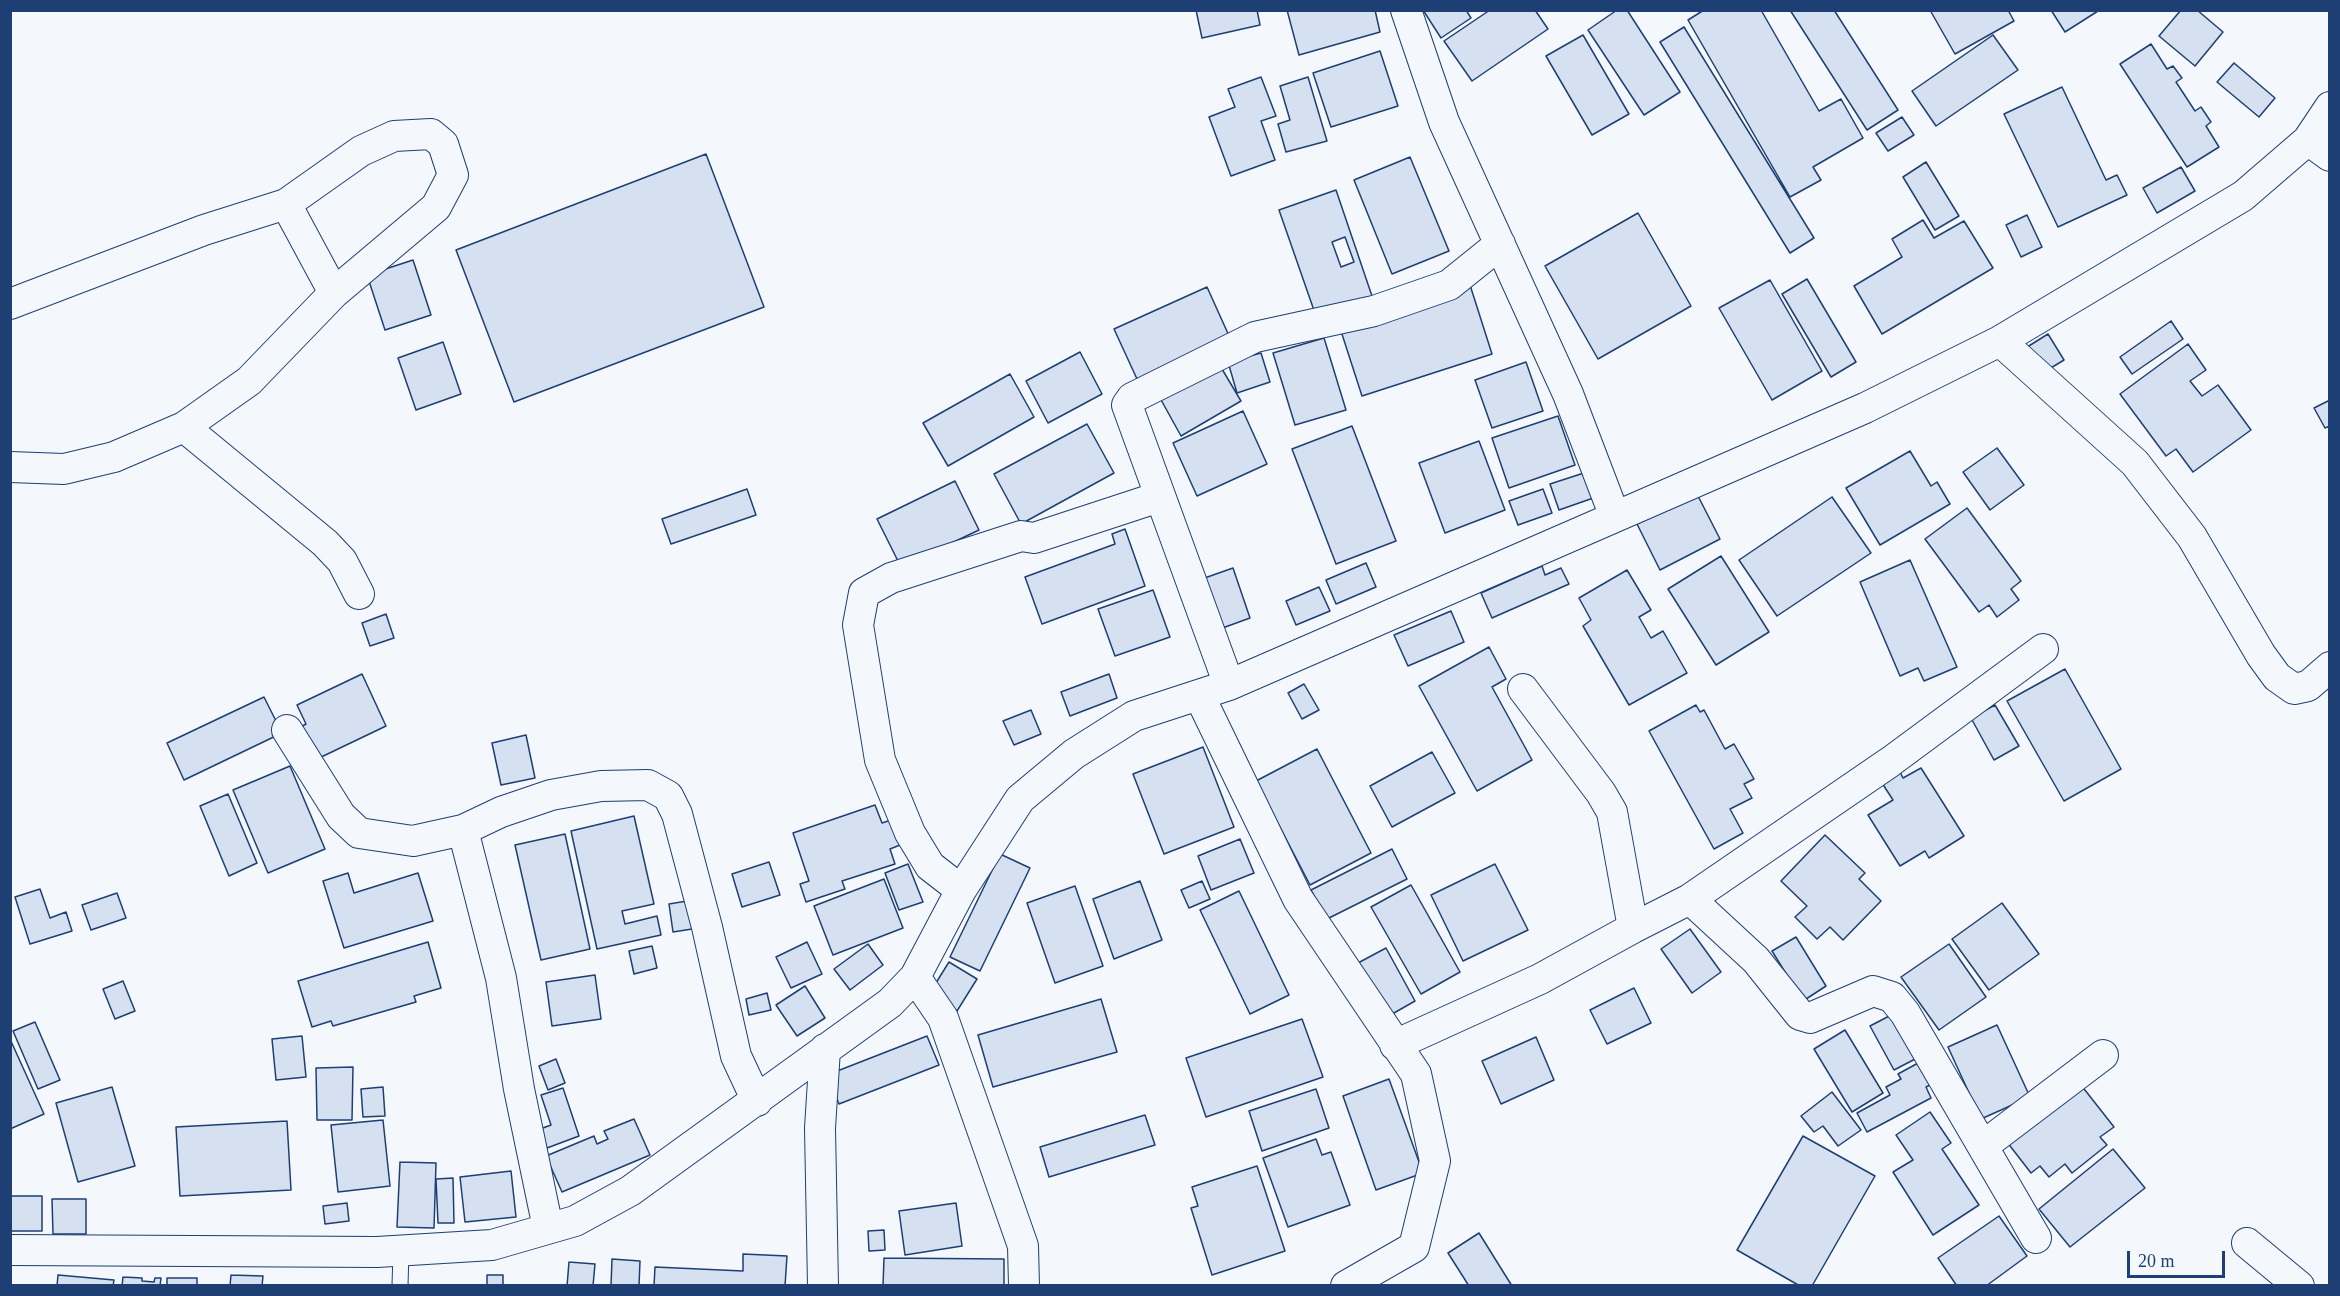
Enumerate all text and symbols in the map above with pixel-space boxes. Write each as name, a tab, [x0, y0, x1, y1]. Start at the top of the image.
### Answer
scale bar	[2130, 1239, 2228, 1277]
text: 20 m	[2138, 1251, 2175, 1271]

